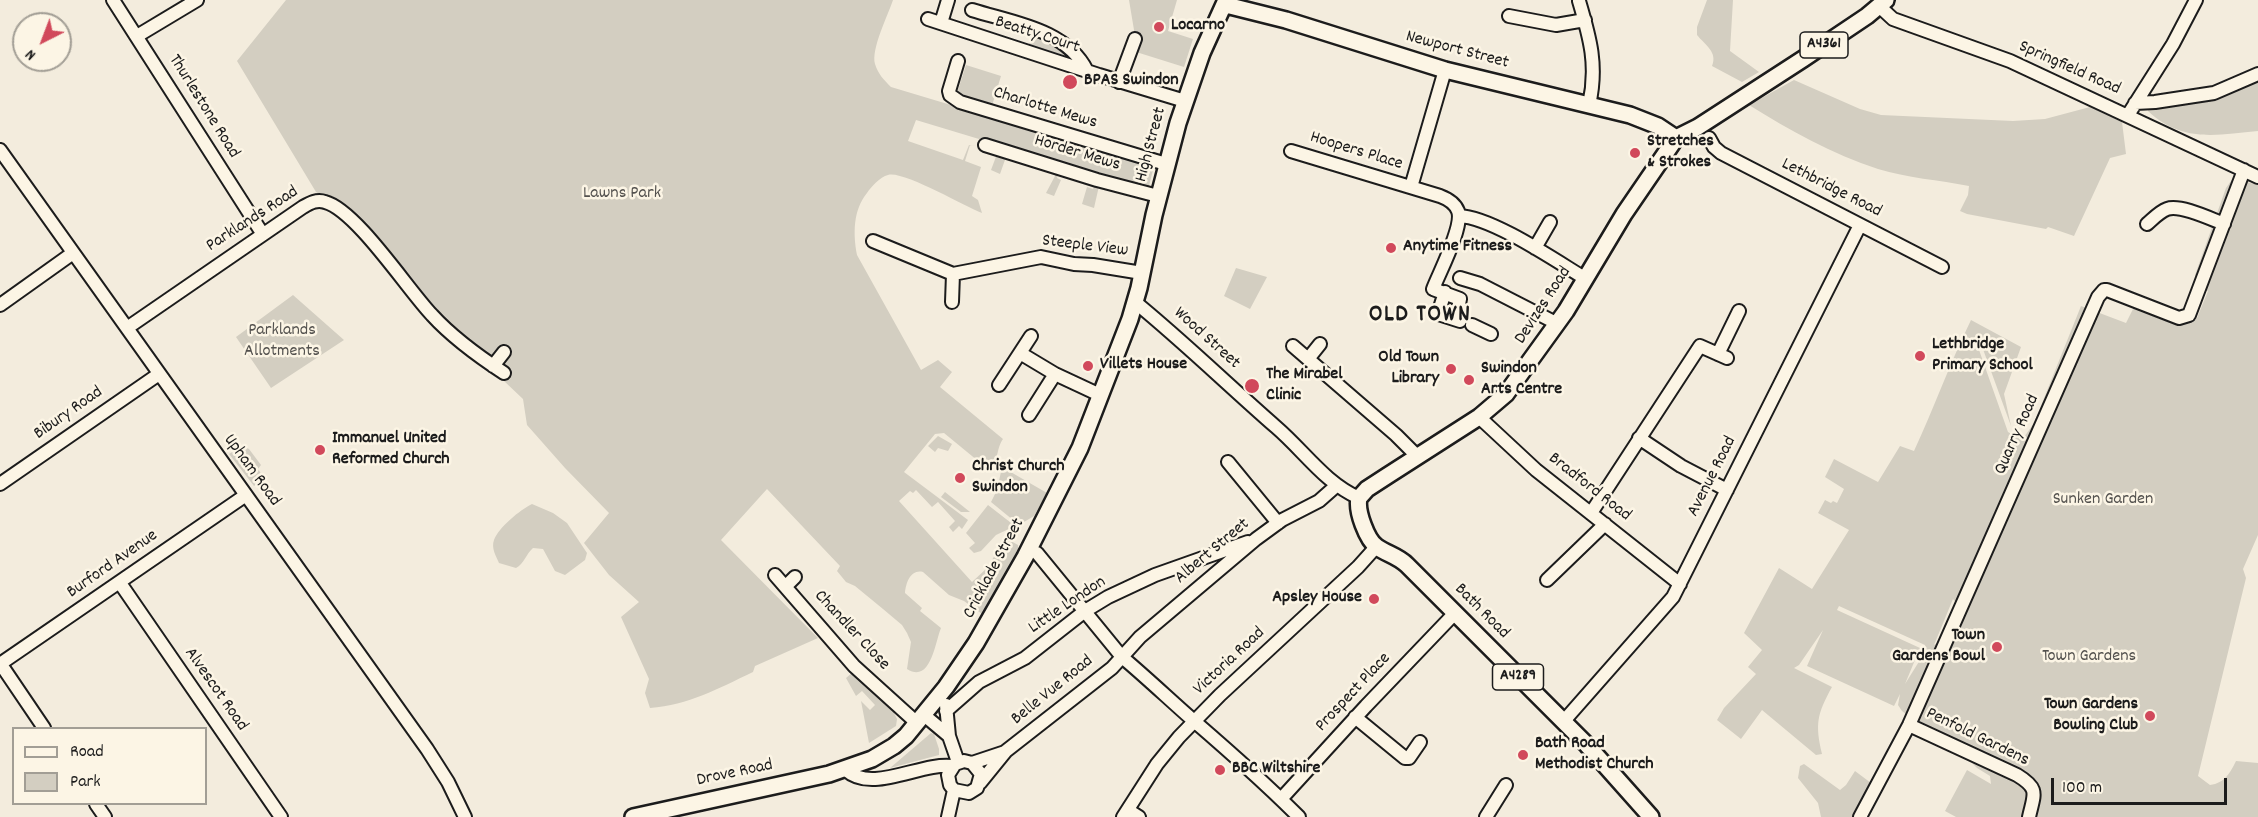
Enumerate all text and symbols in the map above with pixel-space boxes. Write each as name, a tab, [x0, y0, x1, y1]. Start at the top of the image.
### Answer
north arrow	[12, 12, 72, 72]
street label: Beatty Court	[992, 12, 1082, 60]
place label: Locarno	[1171, 16, 1225, 38]
marker: Locarno	[1152, 20, 1166, 34]
street label: Newport Street	[1403, 27, 1511, 75]
road number: A4361	[1800, 32, 1848, 58]
street label: Springfield Road	[2015, 37, 2123, 101]
text: N	[20, 43, 42, 65]
street label: Thurlestone Road	[162, 51, 244, 163]
place label: BPAS Swindon	[1084, 71, 1178, 93]
marker: BPAS Swindon	[1061, 73, 1079, 91]
street label: Charlotte Mews	[990, 83, 1100, 135]
street label: High Street	[1132, 105, 1172, 185]
street label: Hoopers Place	[1307, 128, 1405, 176]
street label: Horder Mews	[1031, 131, 1123, 177]
place label: Stretches & Strokes	[1647, 132, 1714, 174]
marker: Stretches & Strokes	[1628, 146, 1642, 160]
street label: Lethbridge Road	[1777, 154, 1885, 224]
street label: Parklands Road	[203, 182, 303, 258]
park label: Lawns Park	[583, 184, 661, 206]
street label: Steeple View	[1041, 231, 1129, 263]
place label: Anytime Fitness	[1403, 237, 1512, 259]
marker: Anytime Fitness	[1384, 241, 1398, 255]
street label: Devizes Road	[1511, 263, 1577, 349]
street label: Wood Street	[1168, 303, 1244, 375]
district label: OLD TOWN	[1369, 303, 1471, 331]
park label: Parklands Allotments	[244, 321, 320, 364]
place label: Lethbridge Primary School	[1932, 335, 2033, 378]
place label: Old Town Library	[1378, 348, 1439, 391]
marker: Lethbridge Primary School	[1913, 349, 1927, 363]
place label: Villets House	[1100, 355, 1187, 377]
marker: Villets House	[1081, 359, 1095, 373]
place label: Swindon Arts Centre	[1481, 359, 1562, 401]
marker: Old Town Library	[1444, 362, 1458, 376]
place label: The Mirabel Clinic	[1266, 365, 1342, 407]
marker: Swindon Arts Centre	[1462, 373, 1476, 387]
marker: The Mirabel Clinic	[1243, 377, 1261, 395]
street label: Bibury Road	[30, 382, 108, 446]
street label: Quarry Road	[1991, 392, 2045, 478]
place label: Immanuel United Reformed Church	[332, 429, 450, 472]
street label: Upham Road	[218, 431, 284, 511]
street label: Avenue Road	[1684, 433, 1742, 521]
marker: Immanuel United Reformed Church	[313, 443, 327, 457]
street label: Bradford Road	[1543, 449, 1635, 527]
place label: Christ Church Swindon	[972, 457, 1065, 500]
marker: Christ Church Swindon	[953, 471, 967, 485]
park label: Sunken Garden	[2053, 490, 2153, 512]
street label: Albert Street	[1171, 514, 1255, 590]
street label: Cricklade Street	[960, 515, 1030, 623]
street label: Burford Avenue	[63, 526, 163, 604]
street label: Little London	[1025, 572, 1111, 640]
street label: Bath Road	[1449, 580, 1513, 644]
street label: Chandler Close	[808, 586, 894, 676]
place label: Apsley House	[1272, 588, 1362, 610]
marker: Apsley House	[1367, 592, 1381, 606]
street label: Victoria Road	[1190, 623, 1270, 701]
place label: Town Gardens Bowl	[1892, 626, 1985, 668]
marker: Town Gardens Bowl	[1990, 640, 2004, 654]
street label: Alvescot Road	[178, 644, 252, 736]
park label: Town Gardens	[2042, 647, 2136, 669]
street label: Prospect Place	[1312, 649, 1396, 737]
street label: Belle Vue Road	[1008, 651, 1098, 731]
road number: A4289	[1492, 664, 1544, 690]
place label: Town Gardens Bowling Club	[2044, 695, 2138, 738]
street label: Penfold Gardens	[1922, 704, 2032, 772]
marker: Town Gardens Bowling Club	[2143, 709, 2157, 723]
legend	[12, 727, 207, 805]
place label: Bath Road Methodist Church	[1535, 734, 1653, 777]
text: Road	[70, 740, 104, 765]
marker: Bath Road Methodist Church	[1516, 748, 1530, 762]
street label: Drove Road	[695, 755, 775, 793]
place label: BBC Wiltshire	[1232, 759, 1320, 781]
marker: BBC Wiltshire	[1213, 763, 1227, 777]
scale bar	[2054, 766, 2230, 804]
text: Park	[70, 770, 101, 795]
text: 100 m	[2062, 776, 2102, 801]

